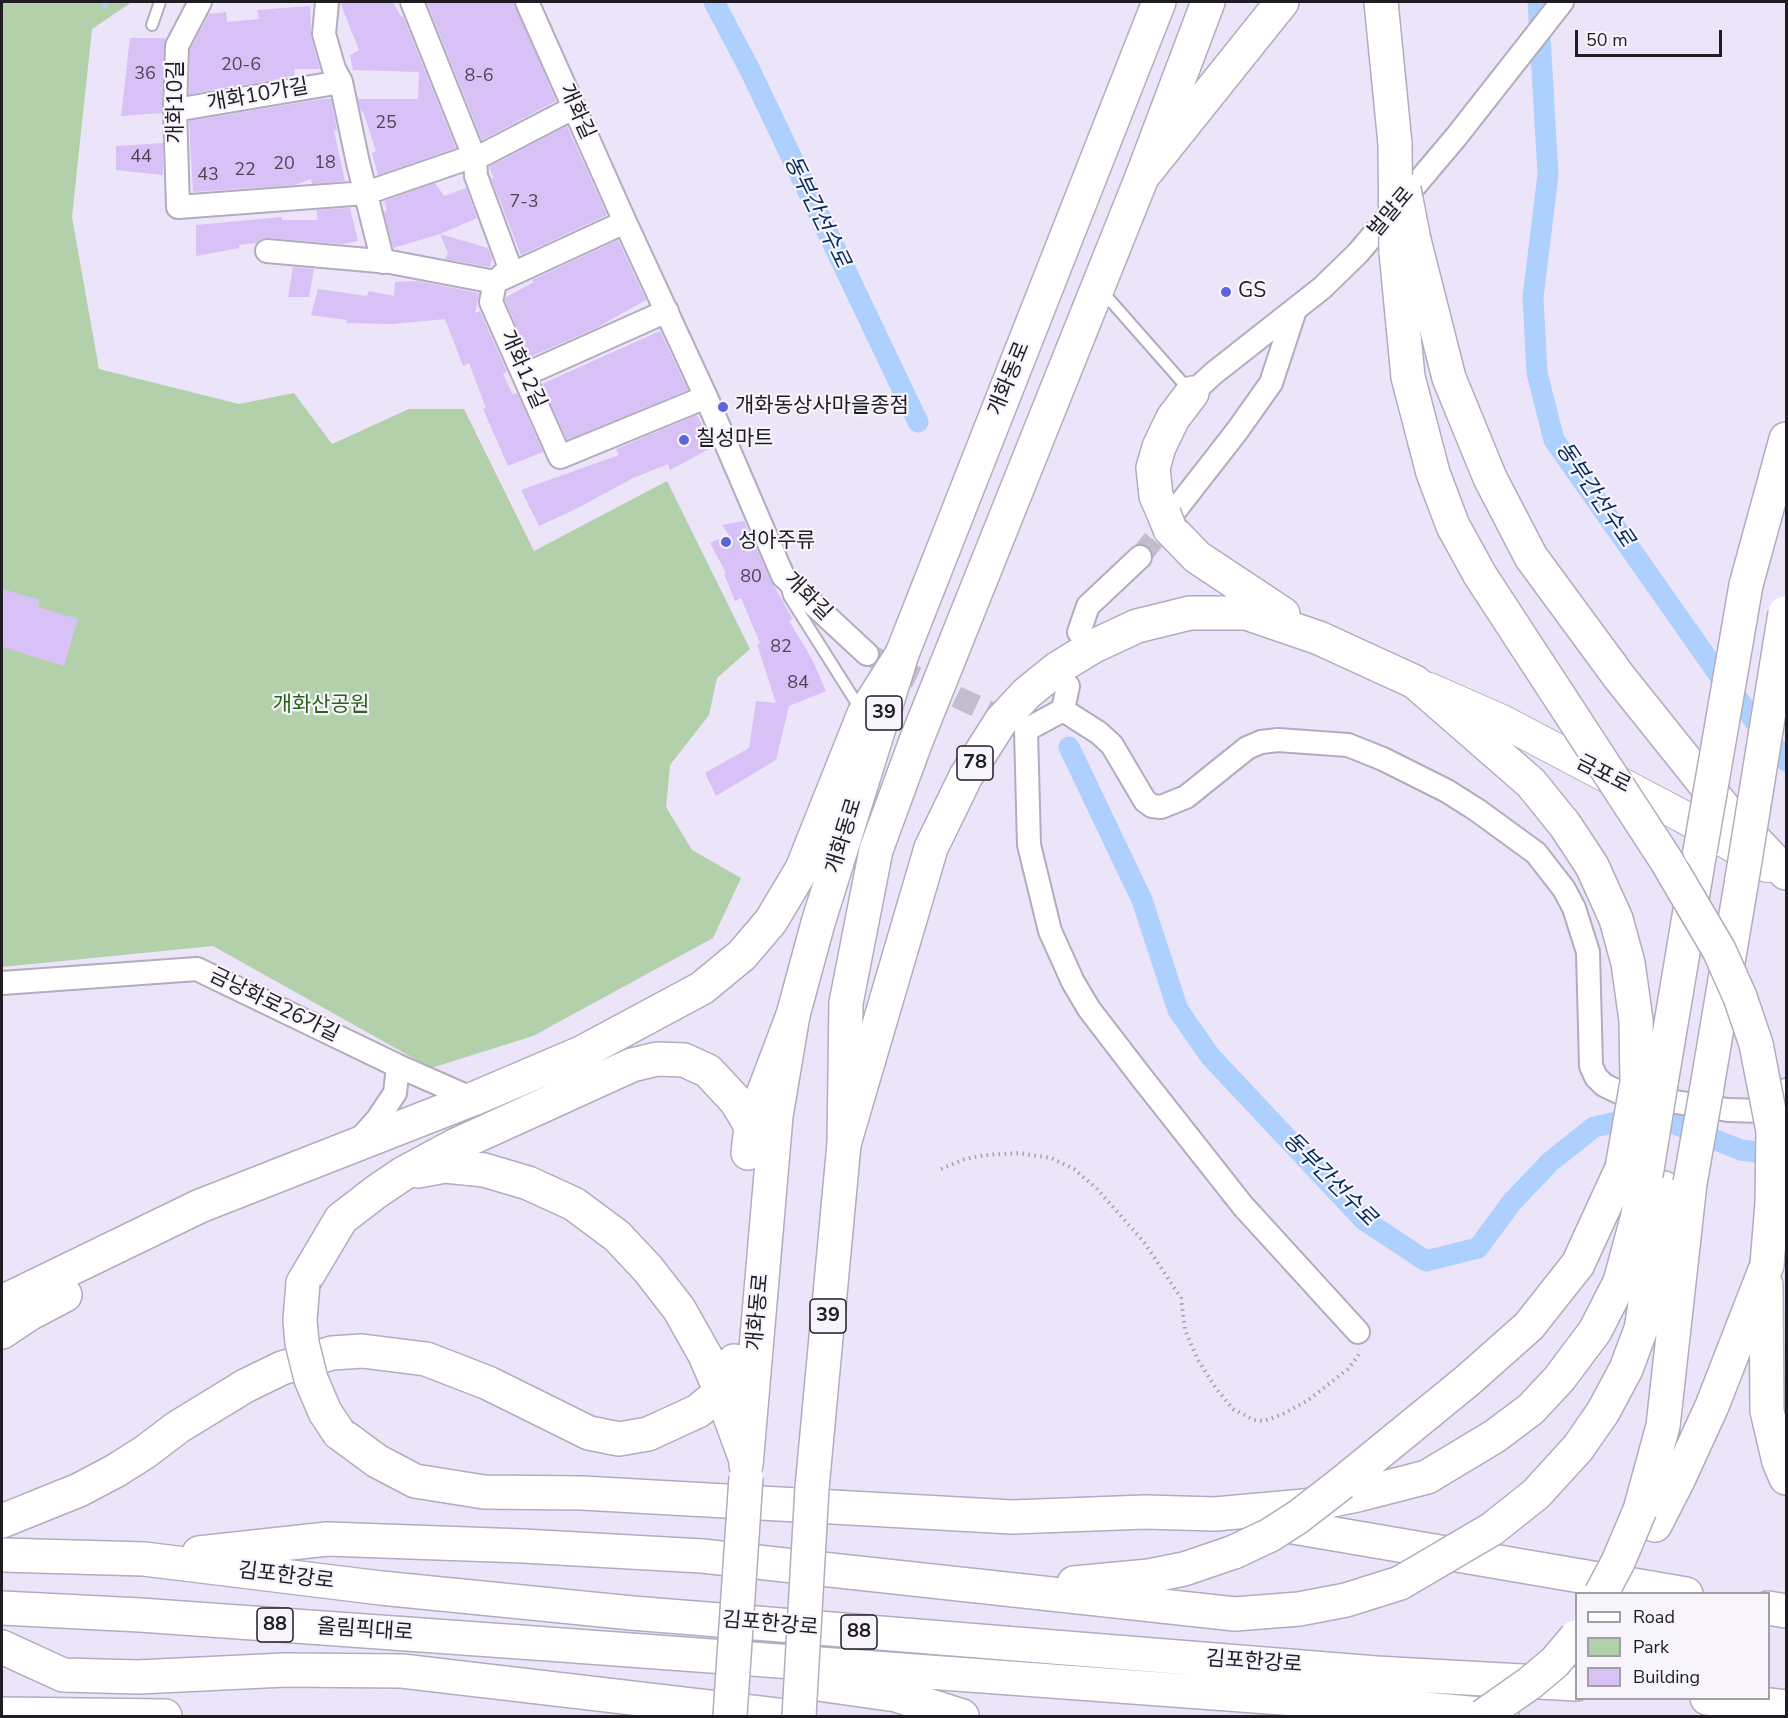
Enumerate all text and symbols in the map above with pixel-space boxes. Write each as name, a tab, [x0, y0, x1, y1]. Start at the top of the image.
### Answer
scale bar	[1578, 18, 1725, 56]
text: 50 m	[1586, 28, 1628, 52]
house number: 20-6	[221, 55, 261, 77]
street label: 개화10길	[164, 60, 190, 144]
house number: 36	[134, 64, 156, 86]
house number: 8-6	[464, 66, 494, 88]
street label: 개화10가길	[205, 75, 311, 117]
street label: 개화길	[553, 80, 599, 144]
house number: 25	[375, 113, 397, 135]
house number: 44	[130, 147, 152, 169]
water label: 동부간선수로	[778, 152, 854, 272]
house number: 18	[314, 153, 336, 175]
house number: 20	[273, 154, 295, 176]
house number: 22	[234, 160, 256, 182]
house number: 43	[197, 165, 219, 187]
street label: 벌말로	[1364, 183, 1420, 243]
house number: 7-3	[509, 192, 539, 214]
place label: GS	[1238, 279, 1266, 305]
marker: GS	[1219, 285, 1233, 299]
street label: 개화12길	[494, 327, 550, 413]
street label: 개화동로	[984, 338, 1036, 420]
place label: 개화동상사마을종점	[735, 394, 909, 420]
marker: 개화동상사마을종점	[716, 400, 730, 414]
place label: 칠성마트	[696, 427, 773, 453]
marker: 칠성마트	[677, 433, 691, 447]
water label: 동부간선수로	[1549, 437, 1639, 553]
place label: 성아주류	[738, 529, 815, 555]
marker: 성아주류	[719, 535, 733, 549]
house number: 80	[740, 567, 762, 589]
street label: 개화길	[778, 568, 836, 626]
house number: 82	[770, 637, 792, 659]
house number: 84	[787, 673, 809, 695]
park label: 개화산공원	[273, 693, 369, 719]
road number: 39	[866, 696, 902, 730]
road number: 78	[957, 746, 993, 780]
street label: 금포로	[1571, 751, 1635, 799]
street label: 개화동로	[822, 795, 868, 877]
street label: 금낭화로26가길	[205, 964, 343, 1048]
water label: 동부간선수로	[1277, 1128, 1381, 1232]
street label: 개화동로	[743, 1272, 775, 1352]
road number: 39	[810, 1299, 846, 1333]
street label: 김포한강로	[237, 1559, 335, 1595]
legend	[1575, 1592, 1770, 1700]
text: Road	[1633, 1605, 1675, 1629]
road number: 88	[257, 1608, 293, 1642]
street label: 김포한강로	[721, 1608, 819, 1642]
street label: 올림픽대로	[316, 1615, 414, 1647]
road number: 88	[841, 1615, 877, 1649]
text: Park	[1633, 1635, 1669, 1659]
street label: 김포한강로	[1205, 1647, 1303, 1679]
text: Building	[1633, 1665, 1700, 1689]

